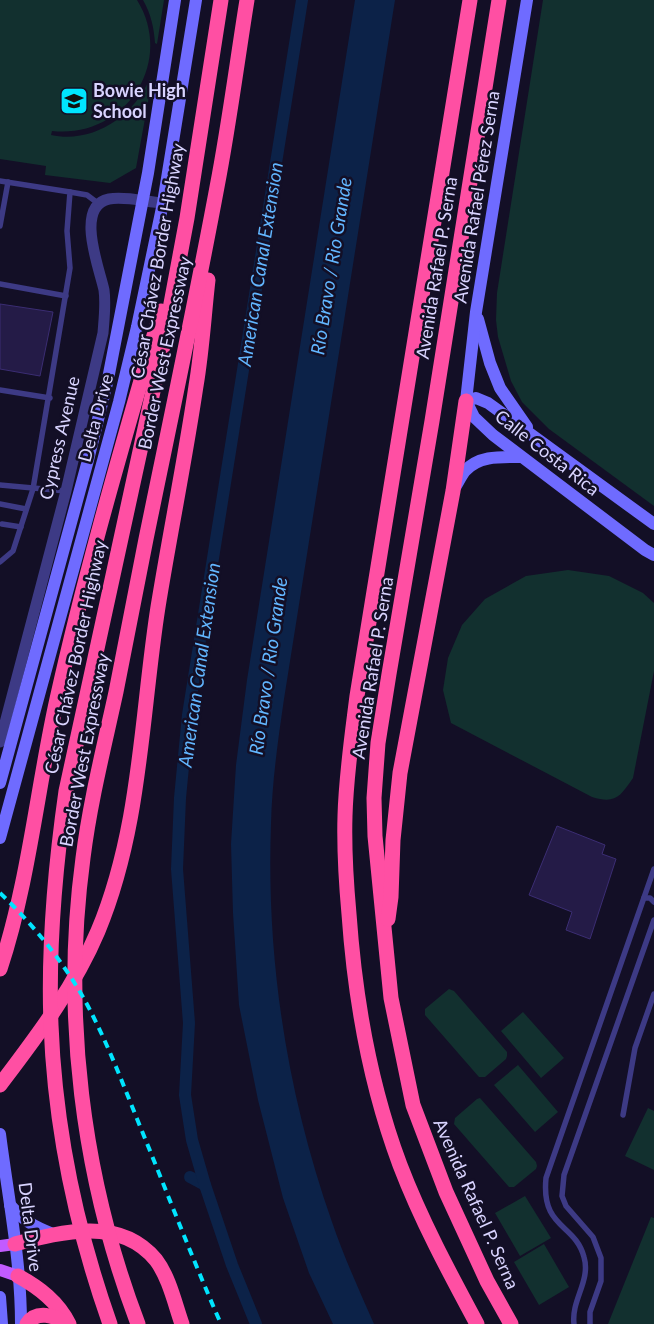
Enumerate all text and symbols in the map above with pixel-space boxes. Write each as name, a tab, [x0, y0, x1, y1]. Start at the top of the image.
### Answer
place label: Bowie High School	[93, 79, 186, 122]
school or university icon: Bowie High School	[59, 86, 89, 116]
street label: Avenida Rafael Pérez Serna	[448, 89, 504, 305]
street label: César Chávez Border Highway	[125, 141, 189, 380]
water label: American Canal Extension	[232, 160, 287, 369]
street label: Avenida Rafael P. Serna	[411, 175, 461, 361]
water label: Río Bravo / Rio Grande	[305, 176, 356, 356]
street label: Border West Expressway	[133, 254, 195, 451]
street label: Delta Drive	[73, 371, 117, 464]
street label: Cypress Avenue	[34, 374, 84, 502]
street label: Calle Costa Rica	[491, 405, 604, 500]
street label: César Chávez Border Highway	[39, 537, 111, 776]
water label: American Canal Extension	[173, 561, 224, 770]
water label: Río Bravo / Rio Grande	[244, 575, 291, 756]
street label: Avenida Rafael P. Serna	[347, 575, 397, 761]
street label: Border West Expressway	[54, 650, 114, 848]
street label: Avenida Rafael P. Serna	[429, 1115, 524, 1292]
street label: Delta Drive	[15, 1181, 47, 1273]

